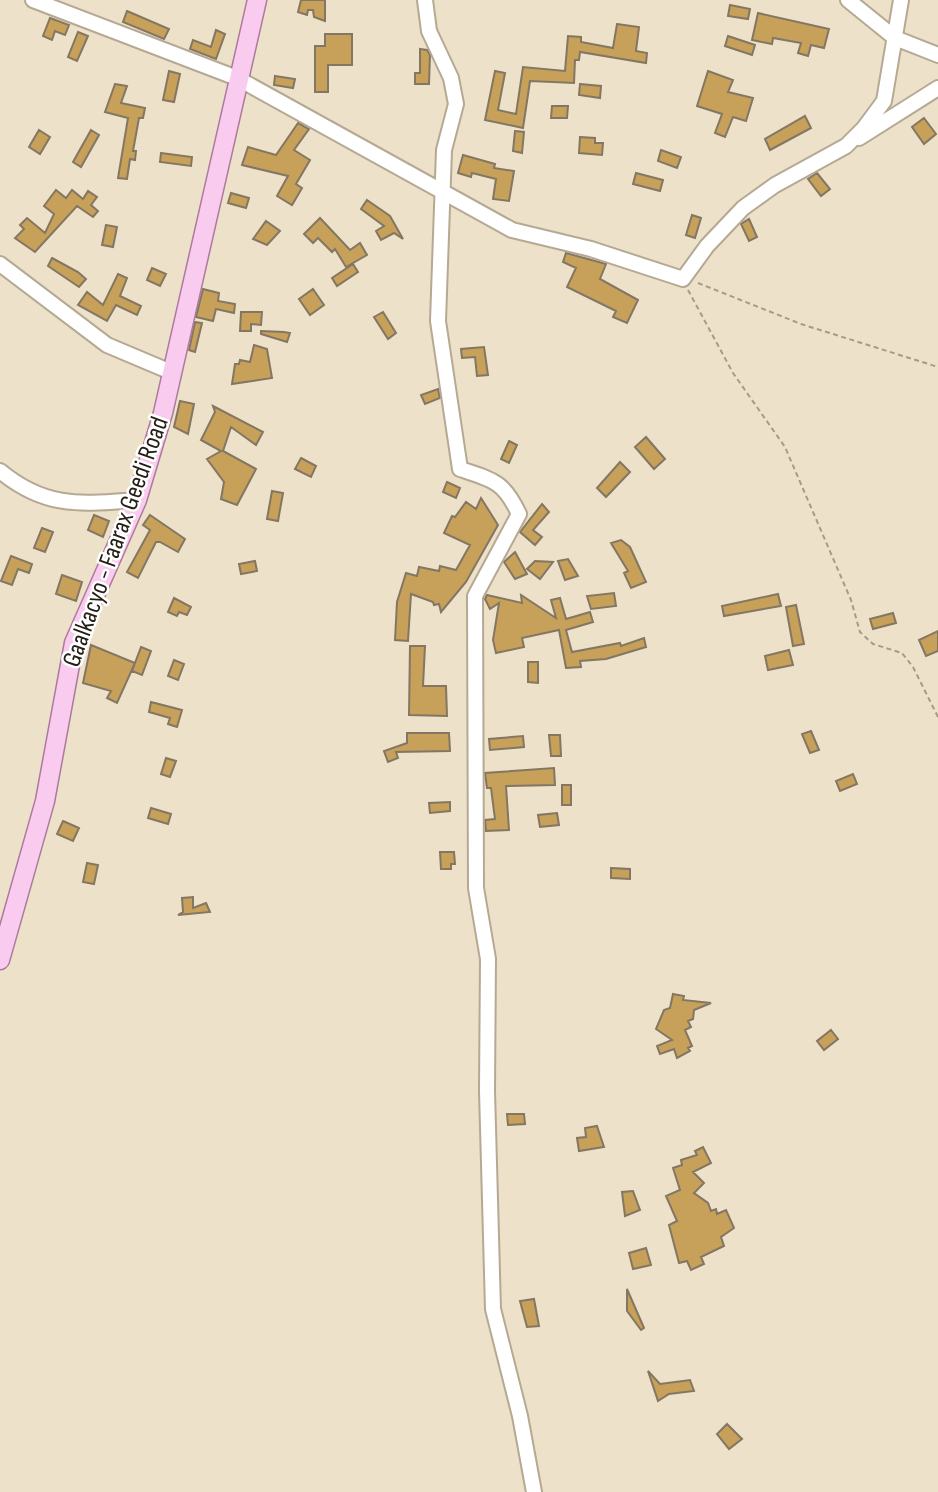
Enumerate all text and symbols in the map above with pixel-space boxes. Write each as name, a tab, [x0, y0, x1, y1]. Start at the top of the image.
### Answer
street label: Gaalkacyo - Faarax Geedi Road	[56, 413, 176, 671]

